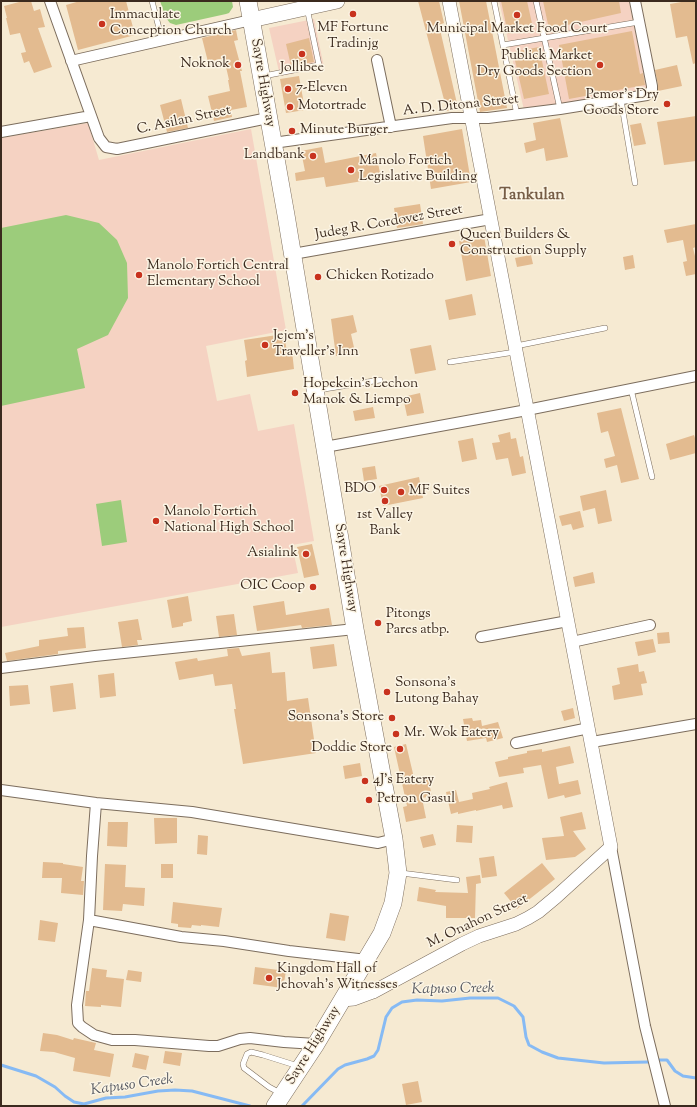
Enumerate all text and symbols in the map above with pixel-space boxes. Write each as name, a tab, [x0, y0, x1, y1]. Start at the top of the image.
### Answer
place label: Immaculate Conception Church	[110, 8, 232, 40]
marker: MF Fortune Tradinjg	[348, 9, 358, 19]
marker: Municipal Market Food Court	[512, 10, 522, 20]
marker: Immaculate Conception Church	[97, 19, 107, 29]
place label: MF Fortune Tradinjg	[317, 21, 389, 54]
place label: Municipal Market Food Court	[427, 22, 607, 38]
street label: Sayre Highway	[246, 37, 278, 129]
marker: Jollibee	[297, 49, 307, 59]
place label: Publick Market Dry Goods Section	[477, 49, 592, 82]
place label: Noknok	[180, 57, 230, 73]
marker: Noknok	[233, 60, 243, 70]
marker: Publick Market Dry Goods Section	[595, 60, 605, 70]
place label: Jollibee	[280, 61, 324, 77]
place label: 7-Eleven	[296, 81, 348, 97]
marker: 7-Eleven	[283, 84, 293, 94]
place label: Pemor's Dry Goods Store	[583, 88, 659, 120]
street label: A. D. Ditona Street	[402, 92, 520, 120]
place label: Motortrade	[298, 99, 367, 115]
marker: Pemor's Dry Goods Store	[662, 99, 672, 109]
marker: Motortrade	[285, 102, 295, 112]
street label: C. Asilan Street	[135, 103, 233, 139]
place label: Minute Burger	[300, 123, 388, 139]
marker: Minute Burger	[287, 126, 297, 136]
place label: Landbank	[244, 148, 305, 164]
marker: Landbank	[308, 151, 318, 161]
place label: Manolo Fortich Legislative Building	[359, 154, 477, 186]
marker: Manolo Fortich Legislative Building	[346, 165, 356, 175]
district label: Tankulan	[499, 186, 565, 206]
street label: Judeg R. Cordovez Street	[314, 202, 464, 244]
place label: Queen Builders & Construction Supply	[460, 228, 587, 260]
marker: Queen Builders & Construction Supply	[447, 239, 457, 249]
place label: Manolo Fortich Central Elementary School	[147, 259, 289, 292]
place label: Chicken Rotizado	[326, 269, 434, 285]
marker: Manolo Fortich Central Elementary School	[134, 270, 144, 280]
marker: Chicken Rotizado	[313, 272, 323, 282]
place label: Jejem's Traveller's Inn	[273, 329, 359, 362]
marker: Jejem's Traveller's Inn	[260, 340, 270, 350]
place label: Hopekcin's Lechon Manok & Liempo	[303, 377, 418, 410]
marker: Hopekcin's Lechon Manok & Liempo	[290, 388, 300, 398]
place label: BDO	[344, 482, 376, 498]
place label: MF Suites	[409, 484, 470, 500]
marker: BDO	[379, 485, 389, 495]
marker: MF Suites	[396, 487, 406, 497]
marker: 1st Valley Bank	[380, 496, 390, 506]
place label: Manolo Fortich National High School	[164, 505, 294, 538]
place label: 1st Valley Bank	[357, 508, 413, 540]
marker: Manolo Fortich National High School	[151, 516, 161, 526]
street label: Sayre Highway	[330, 522, 360, 614]
place label: Asialink	[247, 546, 298, 562]
marker: Asialink	[301, 549, 311, 559]
place label: OIC Coop	[240, 579, 305, 595]
marker: OIC Coop	[308, 582, 318, 592]
place label: Pitongs Pares atbp.	[386, 607, 450, 640]
marker: Pitongs Pares atbp.	[373, 618, 383, 628]
place label: Sonsona's Lutong Bahay	[395, 676, 479, 708]
marker: Sonsona's Lutong Bahay	[382, 687, 392, 697]
place label: Sonsona's Store	[288, 710, 384, 726]
marker: Sonsona's Store	[387, 713, 397, 723]
place label: Mr. Wok Eatery	[404, 726, 499, 742]
marker: Mr. Wok Eatery	[391, 729, 401, 739]
place label: Doddie Store	[312, 741, 392, 757]
marker: Doddie Store	[395, 744, 405, 754]
place label: 4J's Eatery	[373, 773, 434, 789]
marker: 4J's Eatery	[360, 776, 370, 786]
place label: Petron Gasul	[377, 792, 455, 808]
marker: Petron Gasul	[364, 795, 374, 805]
street label: M. Onahon Street	[425, 891, 531, 953]
place label: Kingdom Hall of Jehovah's Witnesses	[277, 962, 398, 994]
marker: Kingdom Hall of Jehovah's Witnesses	[264, 973, 274, 983]
water label: Kapuso Creek	[411, 980, 495, 1000]
street label: Sayre Highway	[283, 1003, 345, 1089]
water label: Kapuso Creek	[90, 1071, 174, 1101]

